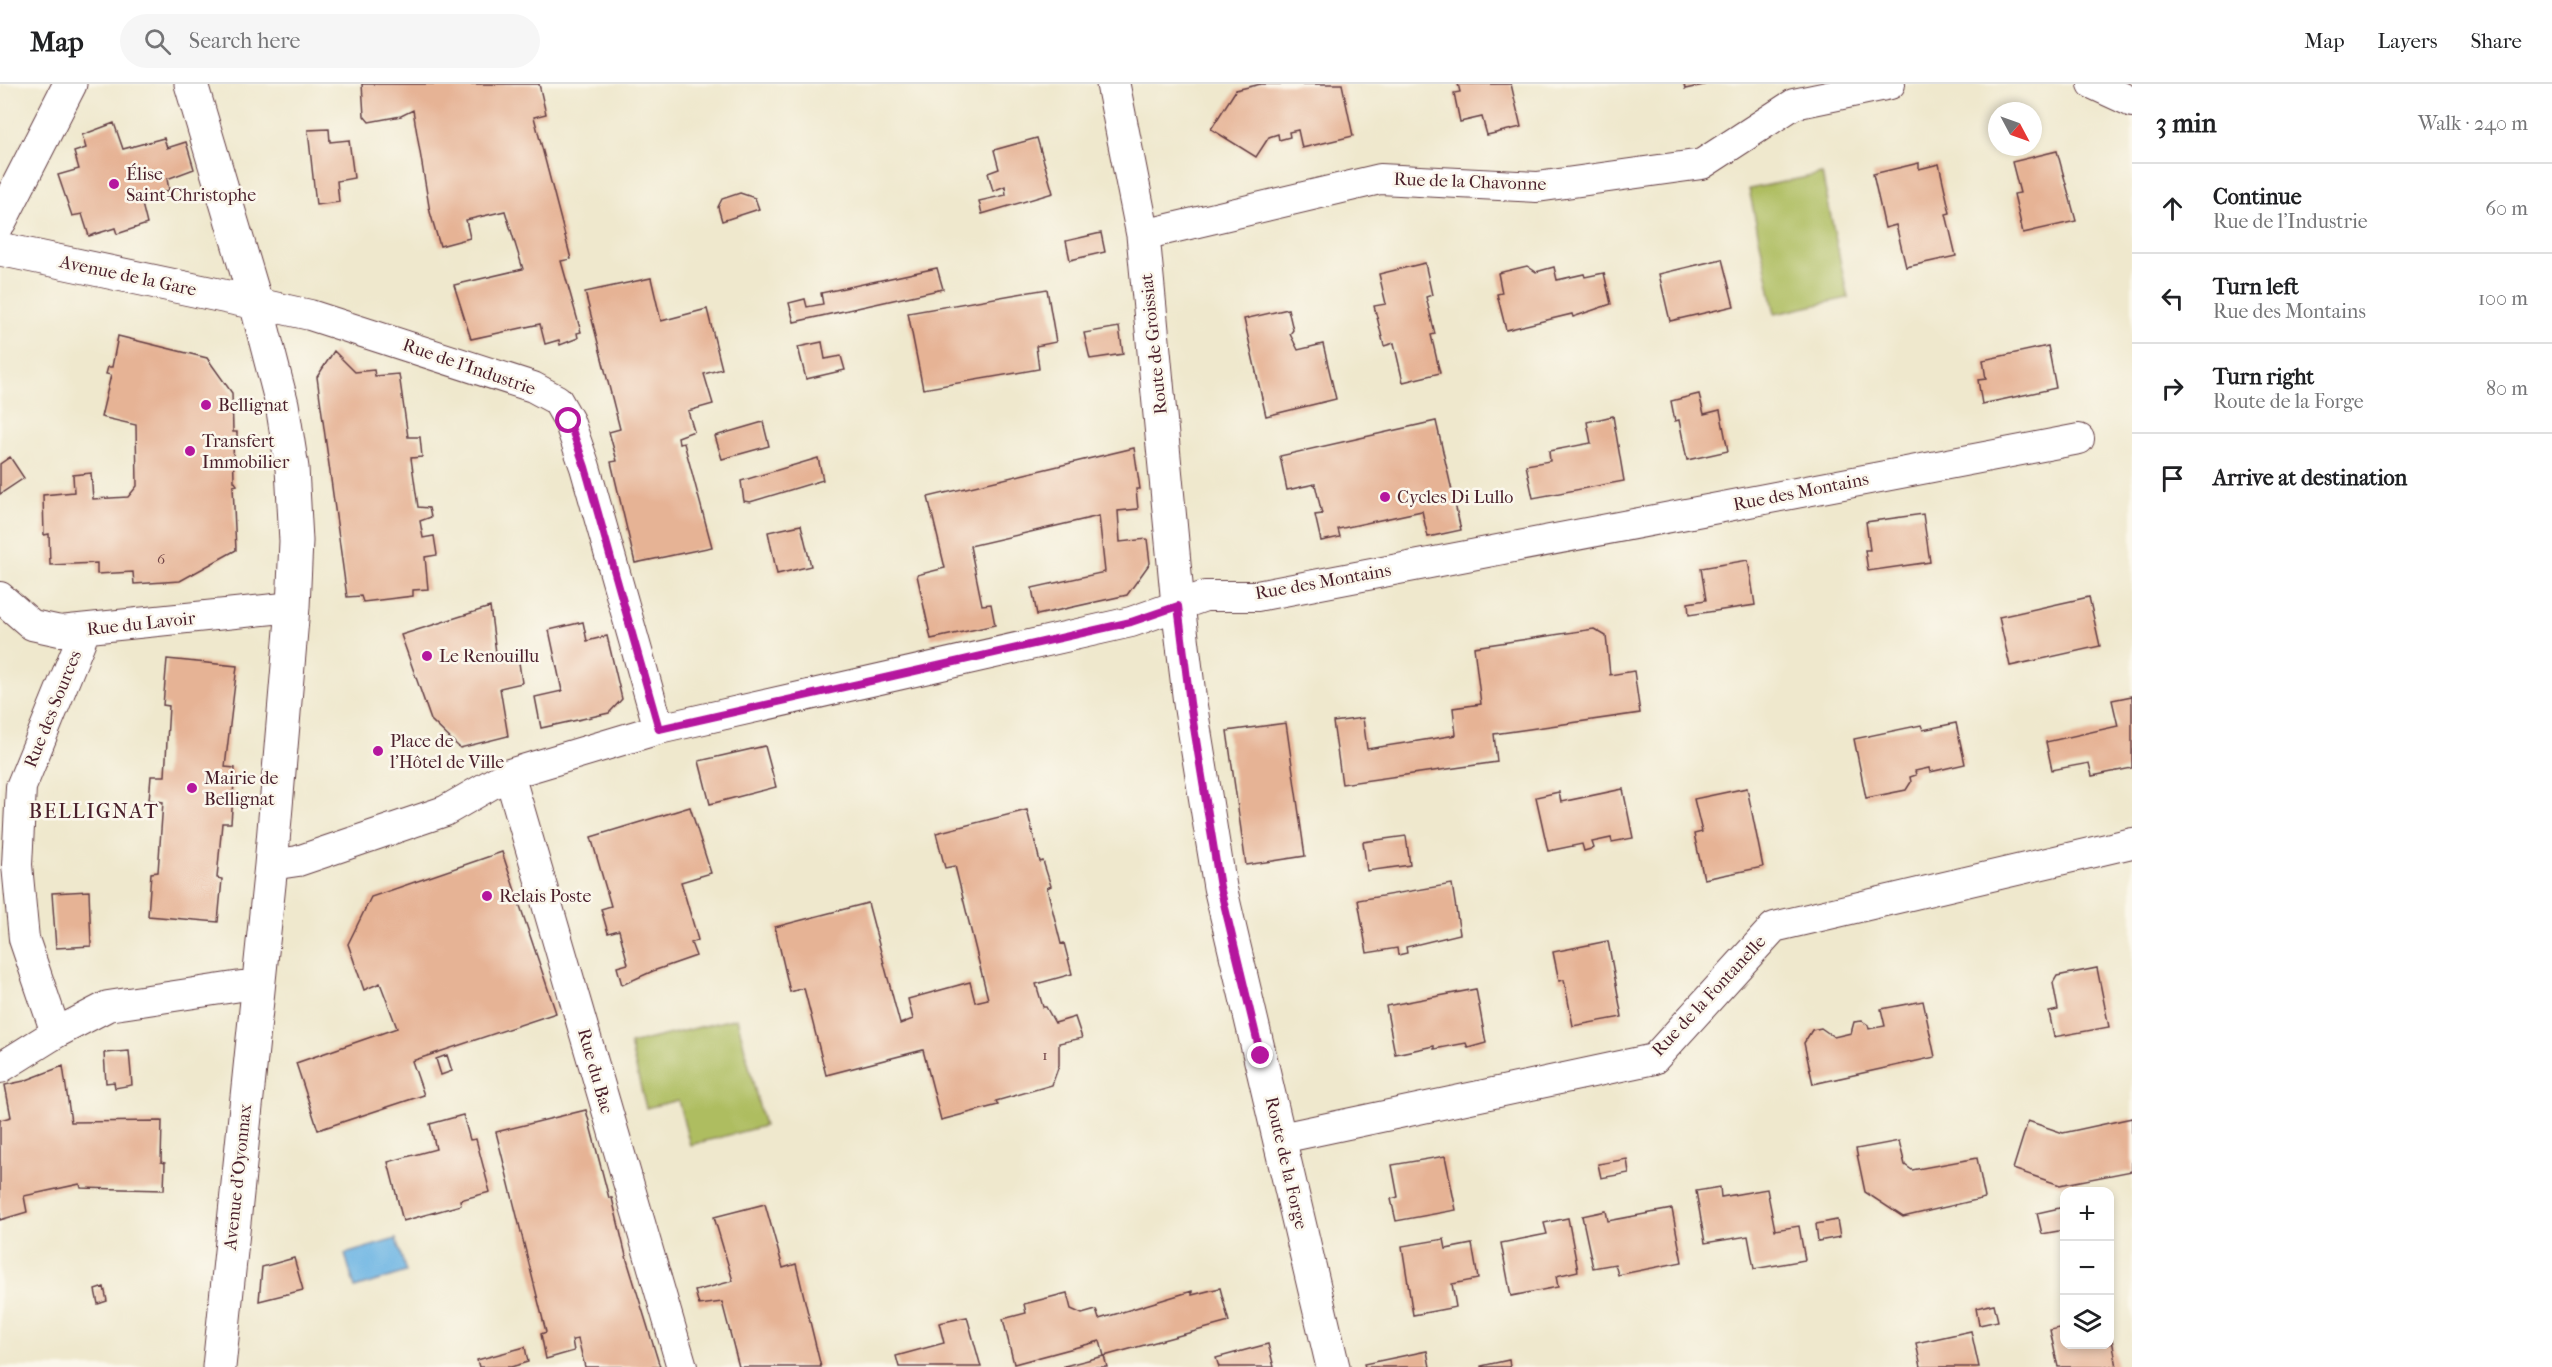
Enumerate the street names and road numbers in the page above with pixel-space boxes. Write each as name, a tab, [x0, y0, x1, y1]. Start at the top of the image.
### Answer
street label: Rue de la Chavonne	[1393, 169, 1547, 195]
street label: Avenue de la Gare	[57, 251, 198, 301]
street label: Route de Groissiat	[1136, 272, 1172, 416]
street label: Rue de l'Industrie	[400, 334, 538, 400]
street label: Rue des Montains	[1731, 469, 1871, 515]
street label: Rue des Montains	[1253, 560, 1393, 604]
street label: Rue du Lavoir	[86, 608, 197, 640]
street label: Rue des Sources	[20, 647, 86, 771]
street label: Rue de la Fontanelle	[1648, 931, 1770, 1061]
street label: Rue du Bac	[573, 1026, 617, 1116]
street label: Route de la Forge	[1261, 1095, 1311, 1231]
street label: Avenue d'Oyonnax	[220, 1102, 256, 1252]

